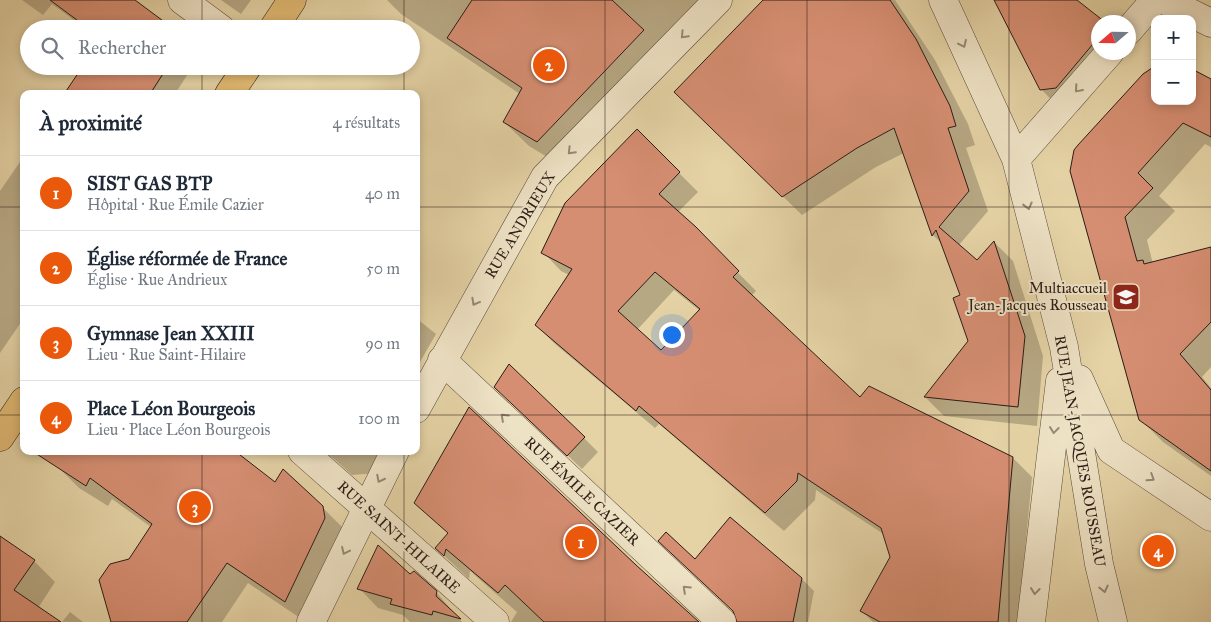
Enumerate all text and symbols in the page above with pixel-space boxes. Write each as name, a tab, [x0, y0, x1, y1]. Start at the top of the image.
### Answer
north arrow	[1091, 15, 1136, 60]
map controls	[1151, 15, 1196, 105]
button: +	[1151, 15, 1196, 60]
search box	[20, 20, 420, 75]
one-way arrow	[681, 29, 690, 38]
icon: search	[38, 34, 66, 62]
text: Rechercher	[78, 36, 166, 59]
one-way arrow	[957, 39, 967, 48]
pin: 2	[533, 46, 565, 84]
button: −	[1151, 60, 1196, 105]
one-way arrow	[1074, 84, 1083, 93]
text: À proximité	[40, 110, 142, 136]
text: 4 résultats	[333, 113, 400, 132]
one-way arrow	[568, 145, 577, 154]
street label: RUE ANDRIEUX	[481, 168, 559, 282]
text: SIST GAS BTP	[87, 172, 212, 195]
text: 1	[53, 184, 59, 203]
text: 40 m	[365, 184, 400, 203]
text: Hôpital · Rue Émile Cazier	[87, 195, 264, 214]
one-way arrow	[1022, 202, 1033, 211]
text: Église réformée de France	[87, 247, 287, 270]
text: 2	[52, 259, 60, 278]
text: 50 m	[366, 259, 400, 278]
text: Église · Rue Andrieux	[87, 270, 227, 289]
place label: Multiaccueil Jean-Jacques Rousseau	[966, 279, 1108, 315]
school or university icon: Multiaccueil Jean-Jacques Rousseau	[1111, 282, 1141, 312]
one-way arrow	[471, 297, 481, 306]
text: Gymnase Jean XXIII	[87, 322, 255, 345]
your location	[659, 322, 685, 348]
text: 3	[53, 334, 59, 353]
text: 90 m	[365, 334, 400, 353]
street label: RUE JEAN-JACQUES ROUSSEAU	[1050, 334, 1109, 569]
text: Lieu · Rue Saint-Hilaire	[87, 345, 246, 364]
text: Place Léon Bourgeois	[87, 397, 255, 420]
text: 4	[52, 409, 60, 428]
text: 100 m	[358, 409, 400, 428]
one-way arrow	[501, 414, 510, 423]
text: Lieu · Place Léon Bourgeois	[87, 420, 270, 439]
one-way arrow	[1049, 426, 1060, 434]
street label: RUE ÉMILE CAZIER	[521, 432, 644, 549]
one-way arrow	[1145, 472, 1155, 481]
one-way arrow	[376, 474, 386, 483]
street label: RUE SAINT-HILAIRE	[334, 477, 464, 597]
pin: 3	[179, 488, 211, 526]
pin: 1	[565, 523, 597, 561]
pin: 4	[1142, 532, 1174, 570]
one-way arrow	[341, 546, 351, 555]
one-way arrow	[1098, 585, 1109, 593]
one-way arrow	[683, 586, 692, 595]
one-way arrow	[1030, 588, 1041, 596]

